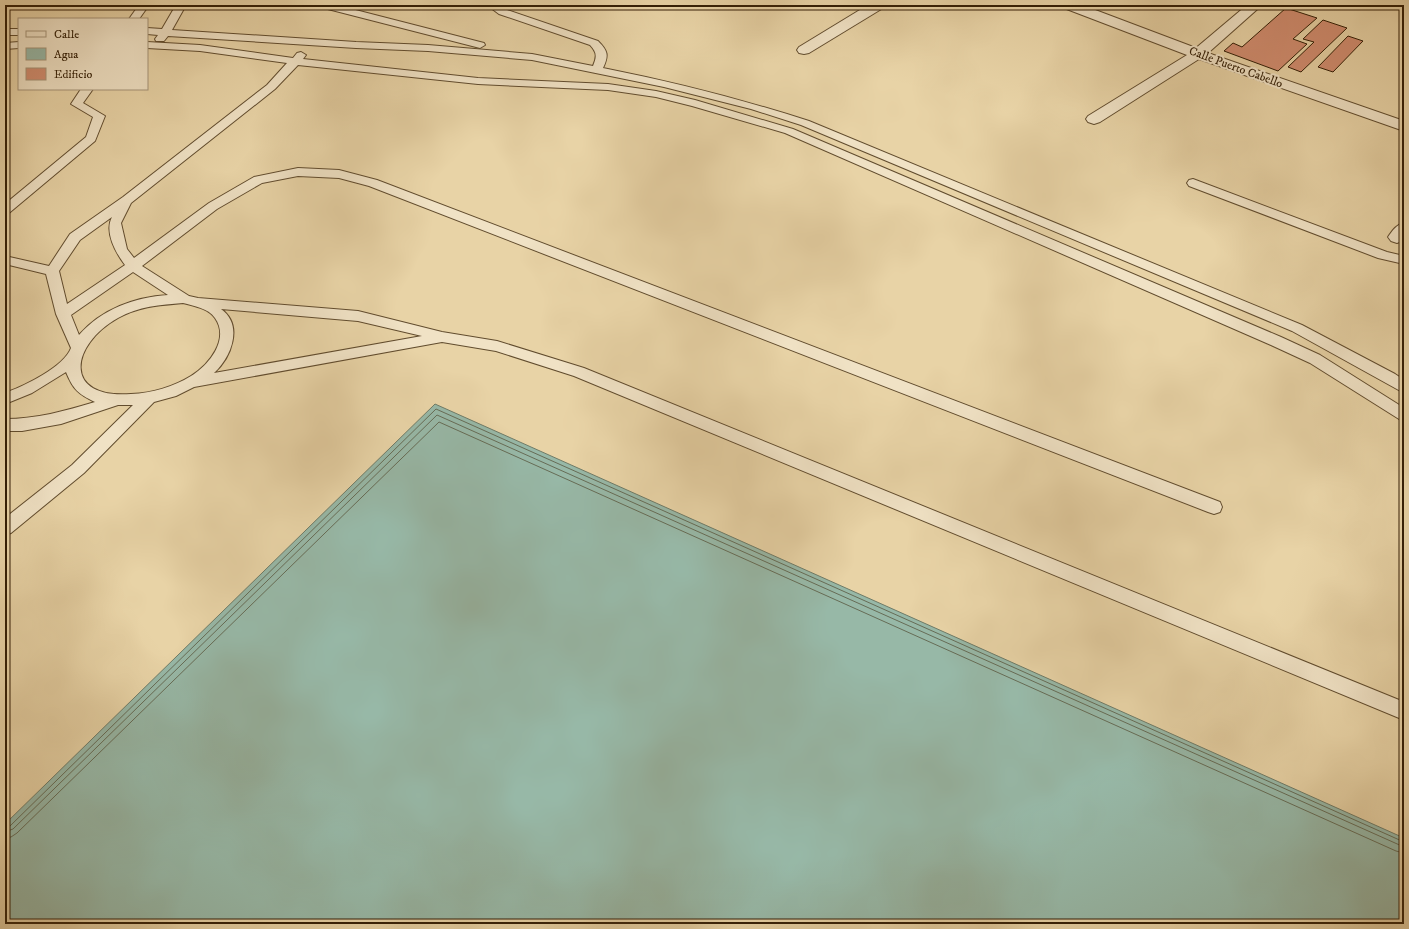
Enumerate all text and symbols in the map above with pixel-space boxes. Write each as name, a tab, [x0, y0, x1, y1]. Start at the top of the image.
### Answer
legend	[18, 18, 148, 90]
text: Calle	[54, 27, 79, 42]
street label: Calle Puerto Cabello	[1187, 44, 1285, 91]
text: Agua	[54, 47, 79, 62]
text: Edificio	[54, 67, 93, 82]

